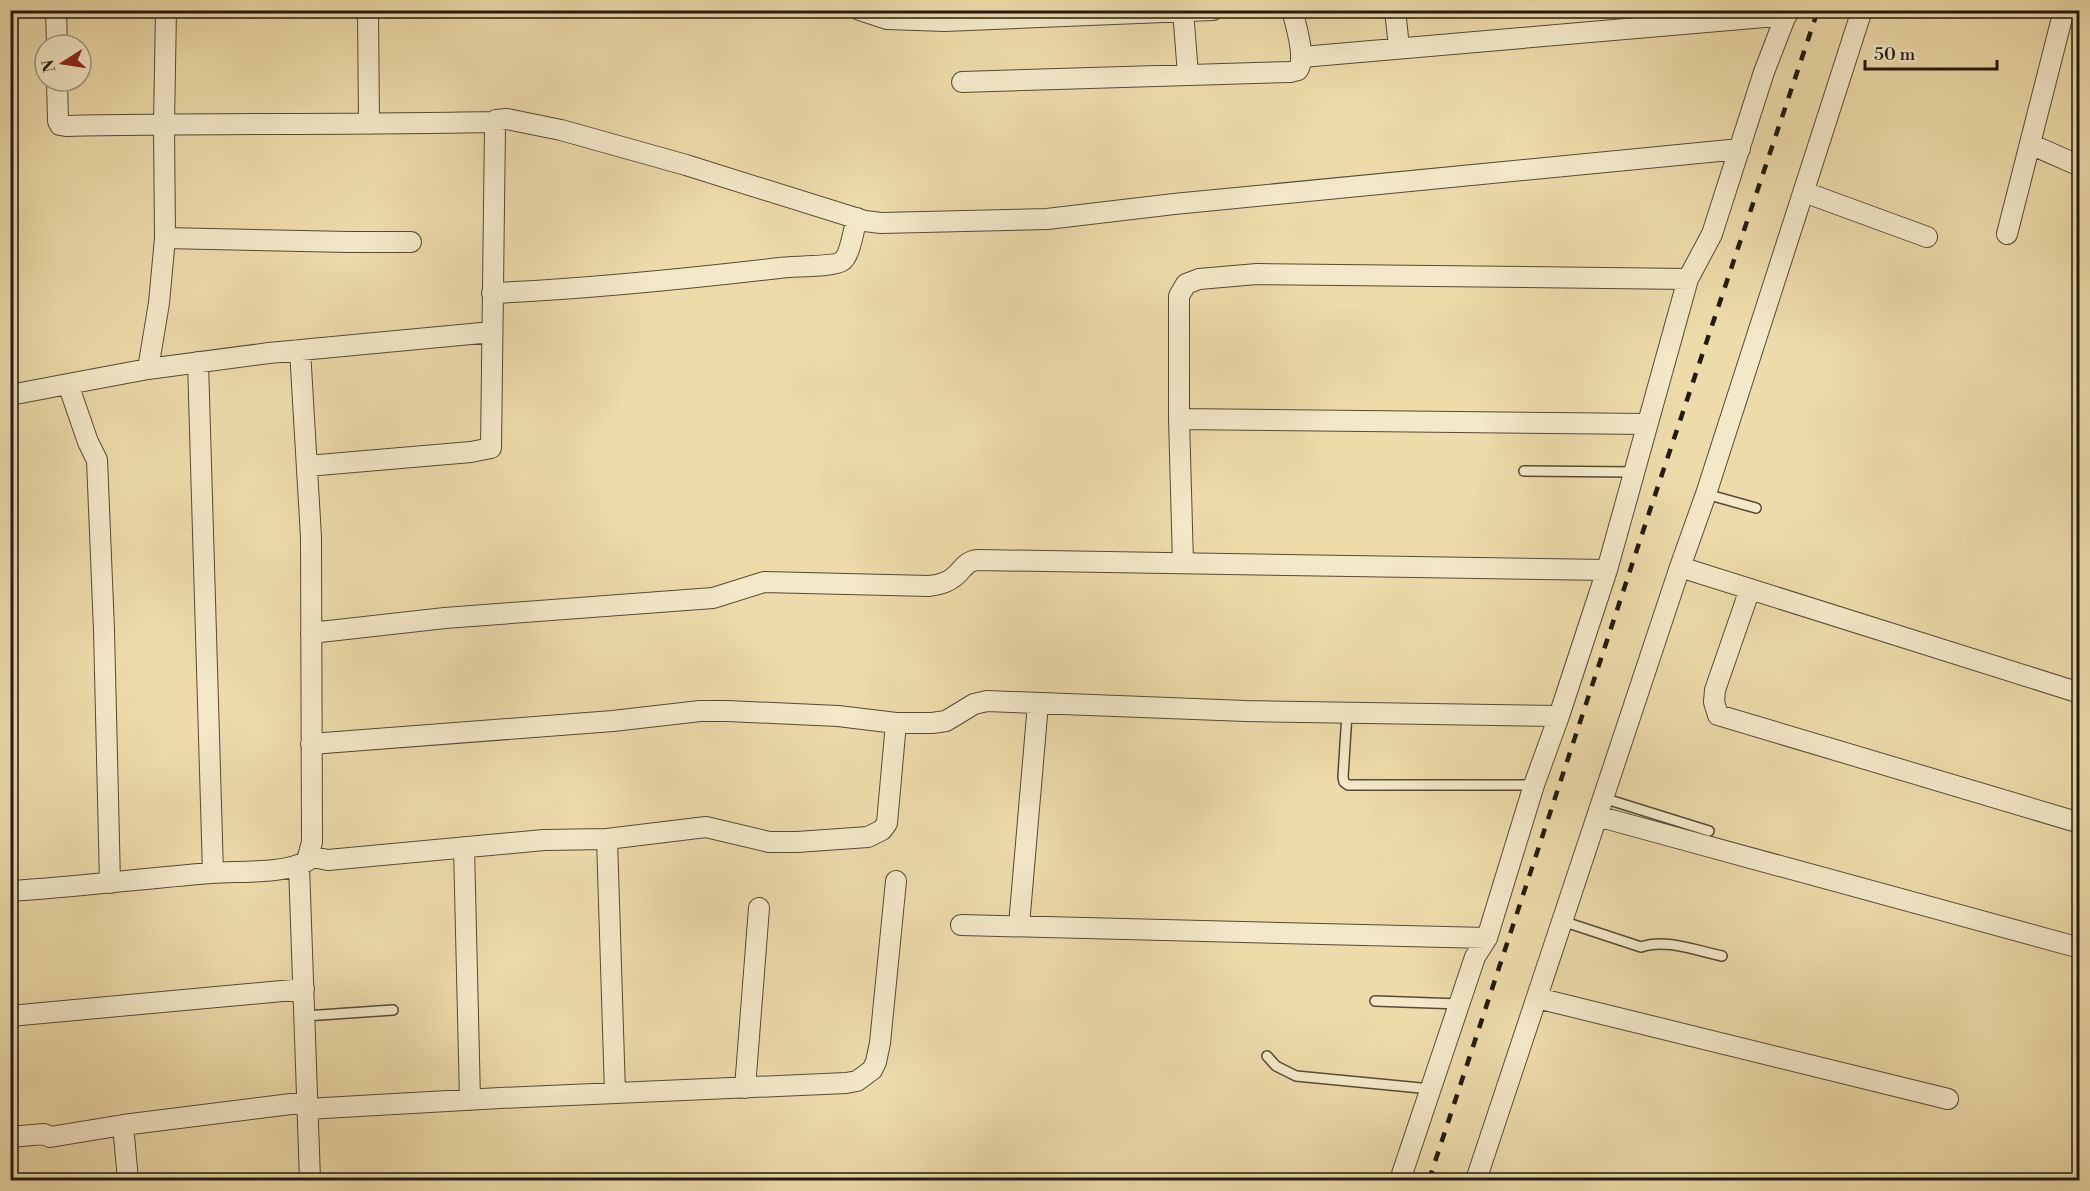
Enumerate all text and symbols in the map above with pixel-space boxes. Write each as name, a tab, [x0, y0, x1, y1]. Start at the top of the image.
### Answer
north arrow	[33, 33, 93, 93]
scale bar	[1865, 33, 1997, 71]
text: 50 m	[1874, 43, 1916, 66]
text: N	[38, 57, 60, 74]

